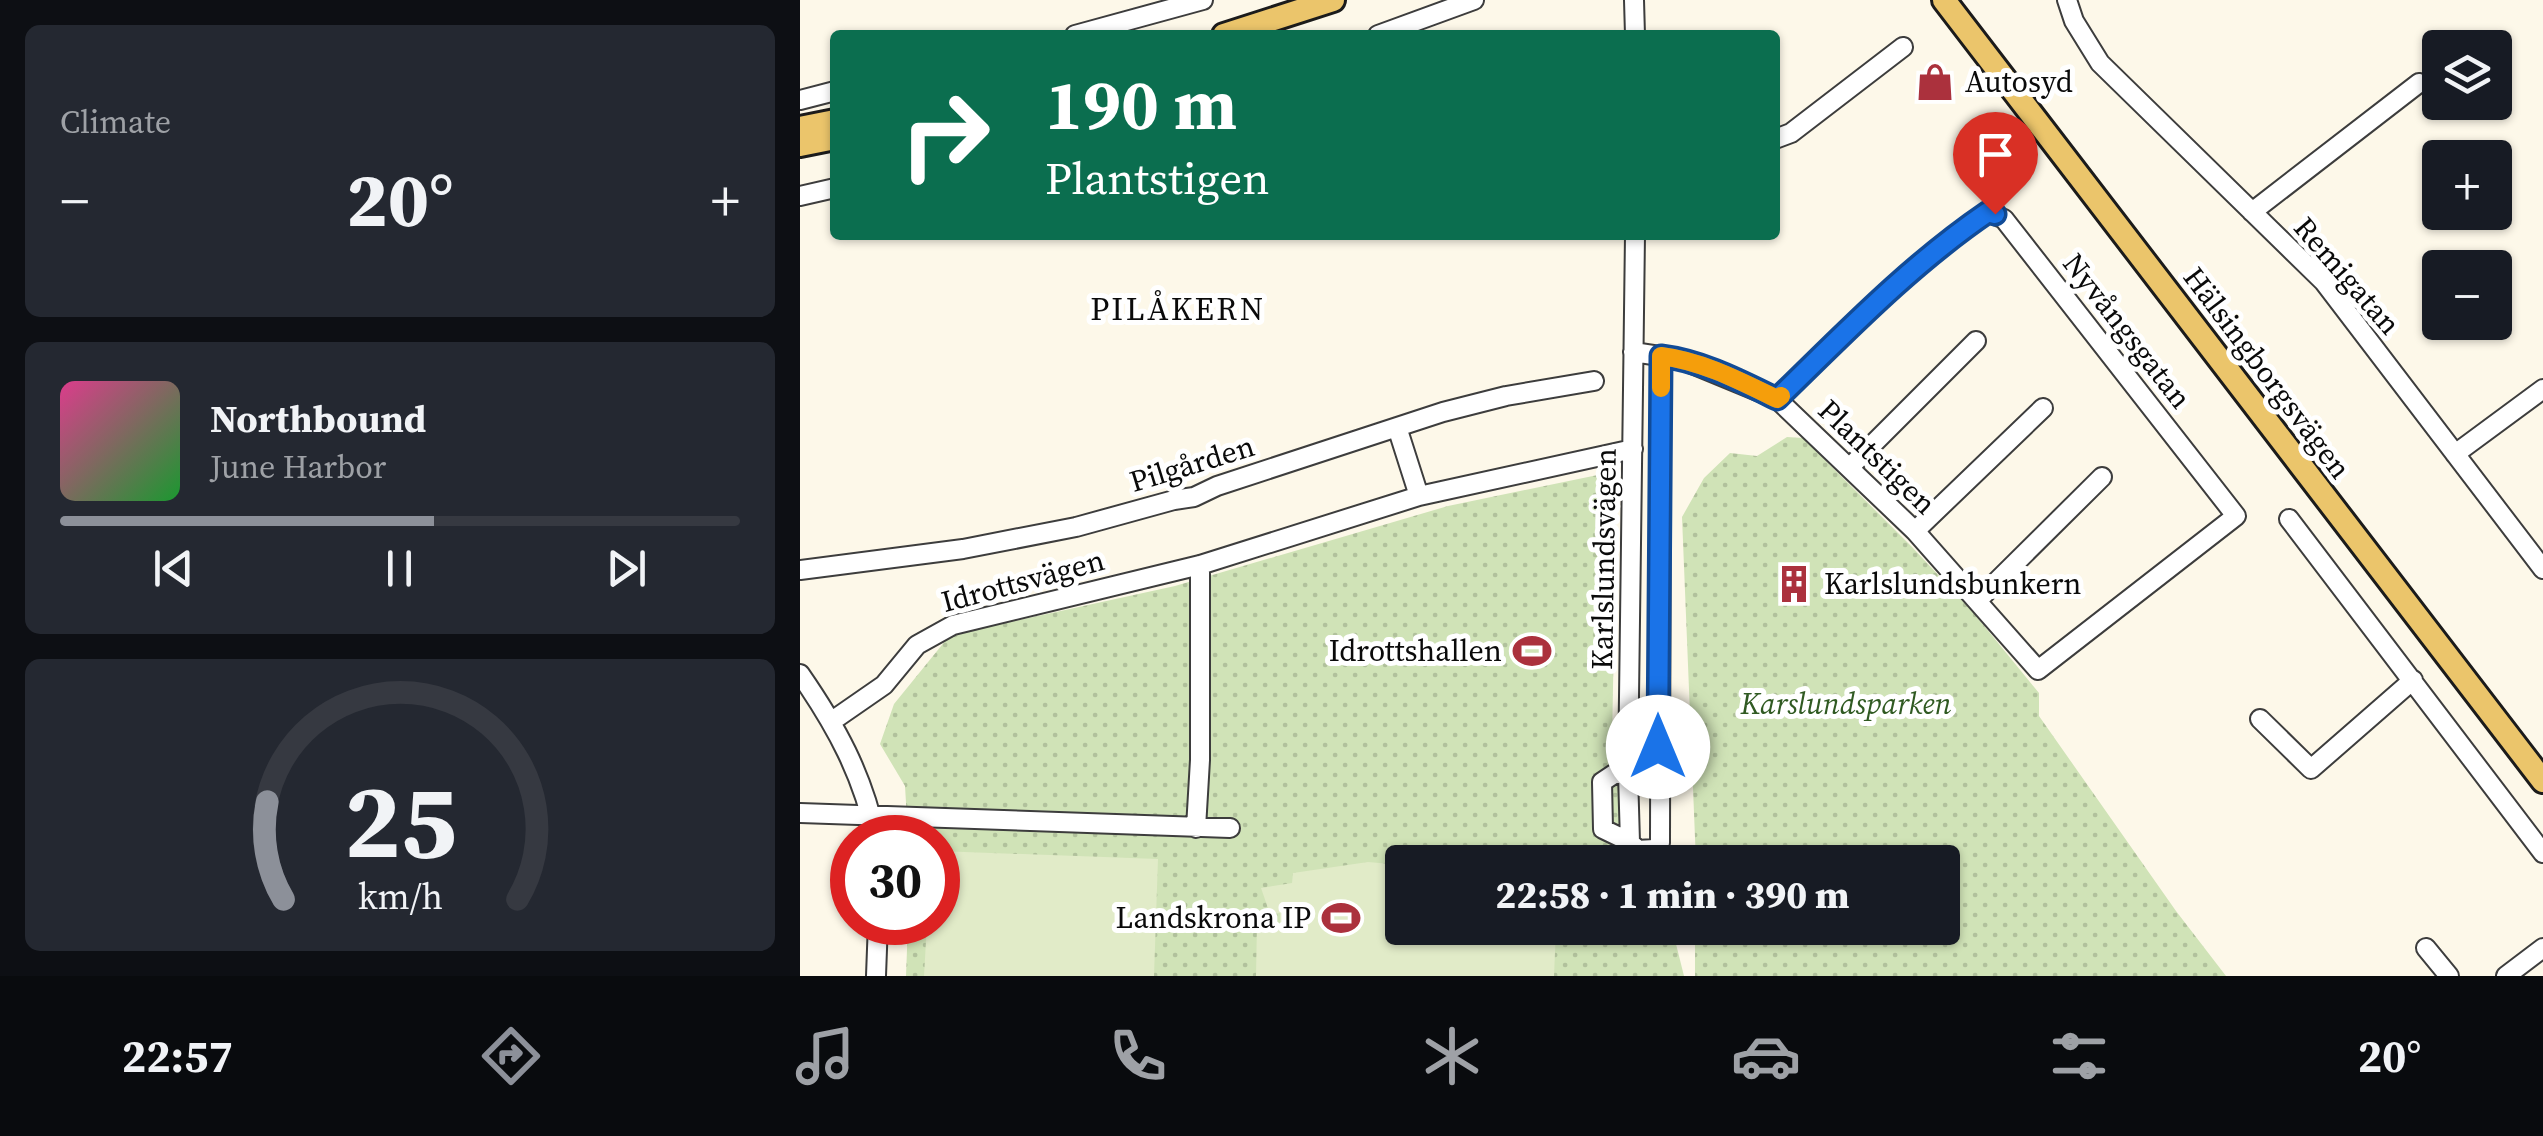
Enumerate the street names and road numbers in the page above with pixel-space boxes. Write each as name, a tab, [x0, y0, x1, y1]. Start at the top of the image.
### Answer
street label: Remigatan	[2285, 208, 2410, 343]
street label: Nyvångsgatan	[2054, 244, 2201, 417]
street label: Hälsingborgsvägen	[2174, 258, 2361, 487]
street label: Plantstigen	[1809, 390, 1945, 523]
street label: Pilgården	[1124, 425, 1259, 502]
street label: Karlslundsvägen	[1581, 448, 1626, 670]
street label: Idrottsvägen	[937, 539, 1109, 622]

